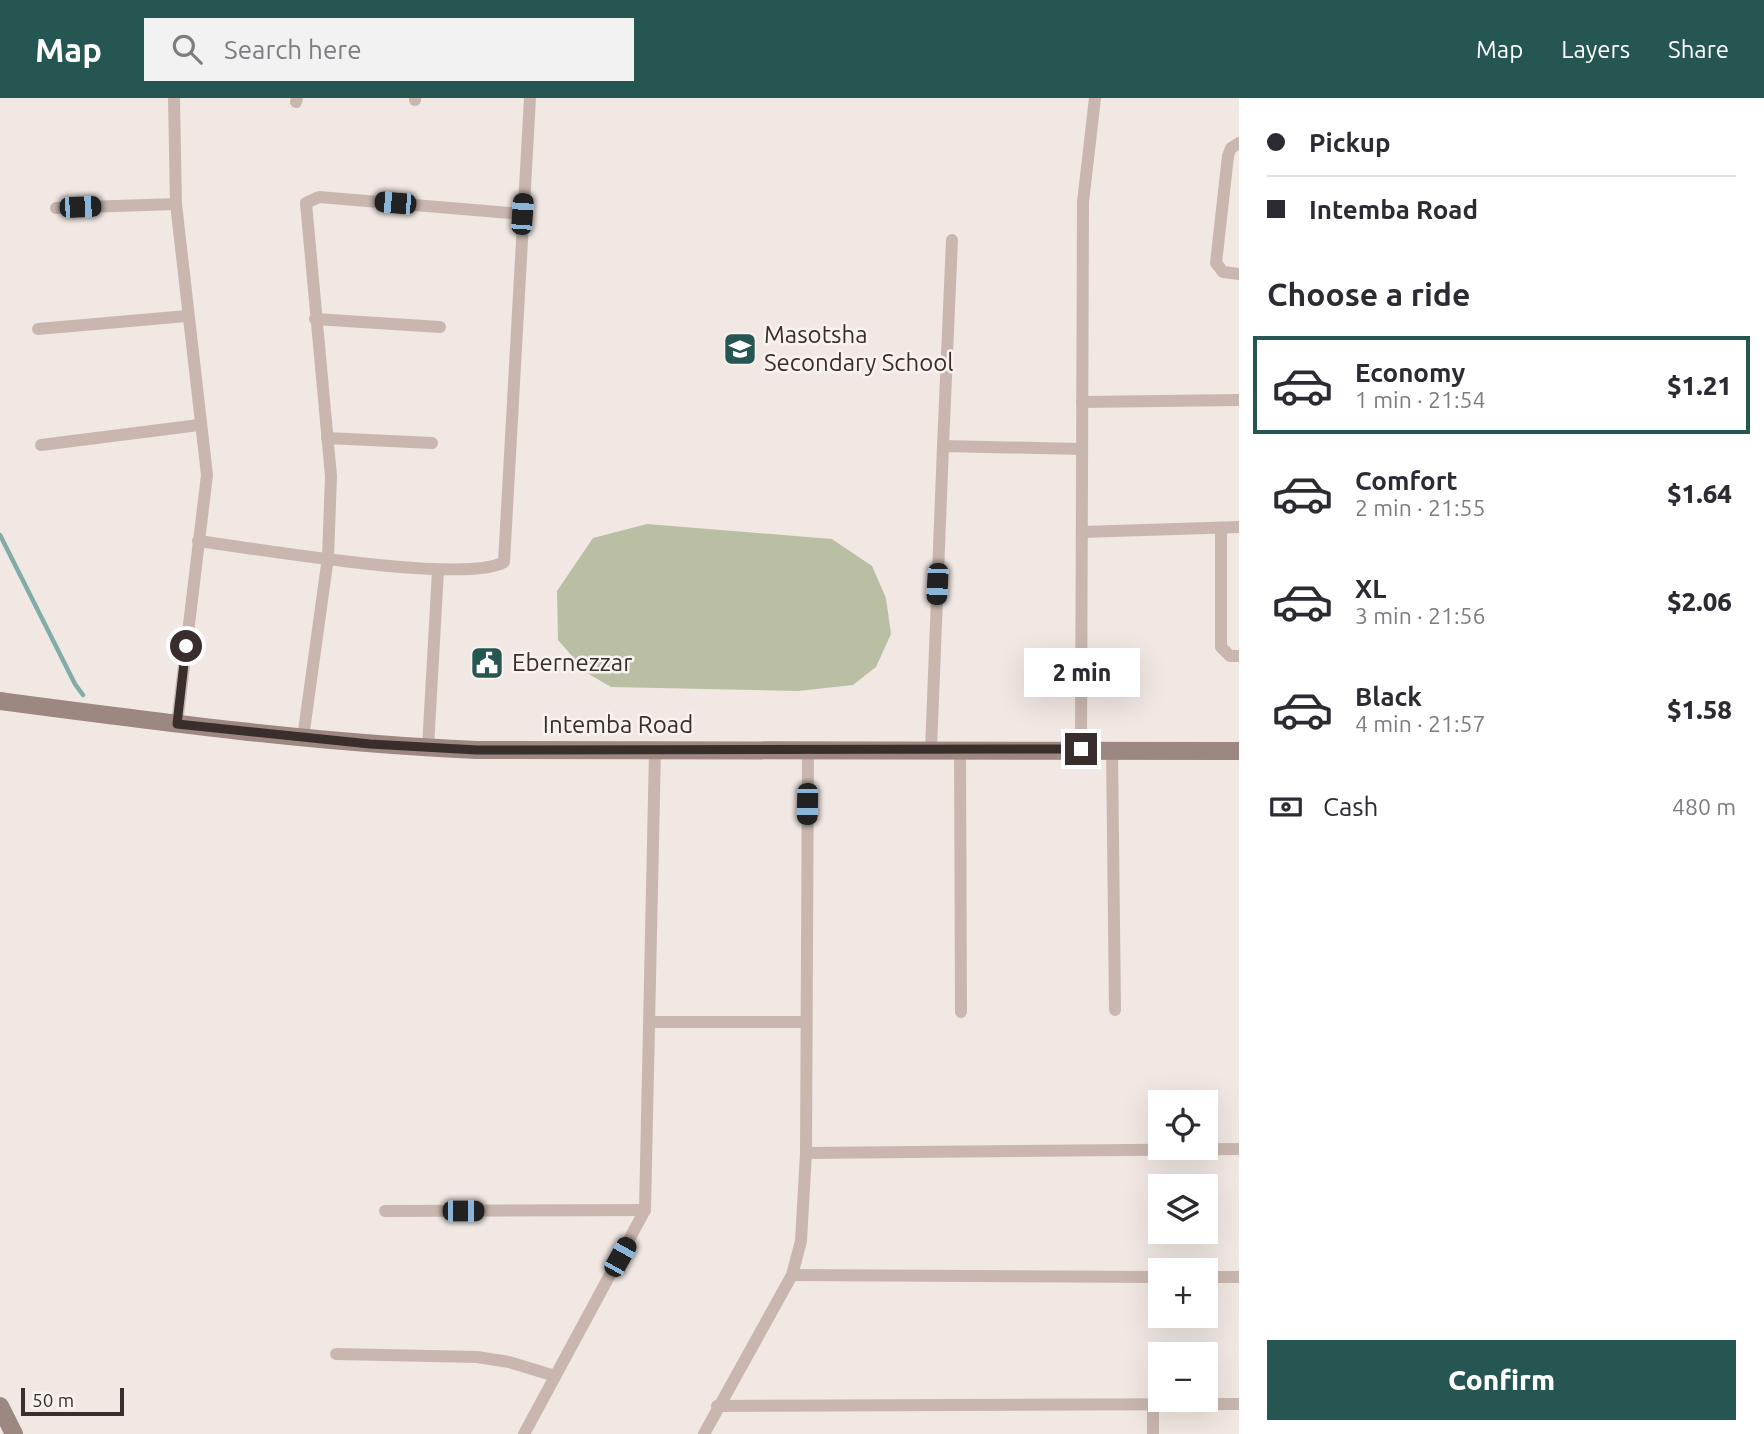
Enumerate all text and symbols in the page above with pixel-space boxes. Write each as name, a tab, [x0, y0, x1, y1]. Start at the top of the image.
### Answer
search box	[144, 18, 634, 81]
icon: search	[168, 30, 206, 68]
text: Map	[35, 31, 102, 68]
text: Search here	[224, 35, 362, 64]
text: Map	[1476, 36, 1523, 63]
text: Layers	[1561, 36, 1630, 63]
text: Share	[1668, 36, 1729, 63]
text: Pickup	[1309, 128, 1391, 157]
car	[374, 191, 417, 215]
car	[511, 192, 534, 236]
text: Intemba Road	[1309, 195, 1478, 224]
car	[59, 196, 102, 218]
text: Choose a ride	[1267, 276, 1470, 312]
place label: Masotsha Secondary School	[764, 321, 954, 376]
school or university icon: Masotsha Secondary School	[721, 330, 759, 368]
icon: car	[1271, 354, 1334, 417]
text: Economy	[1355, 358, 1465, 387]
text: $1.21	[1667, 371, 1732, 400]
text: 1 min · 21:54	[1355, 387, 1486, 412]
icon: car	[1271, 462, 1334, 525]
text: Comfort	[1355, 466, 1458, 495]
text: $1.64	[1667, 479, 1732, 508]
text: 2 min · 21:55	[1355, 495, 1486, 520]
car	[926, 562, 949, 606]
icon: car	[1271, 570, 1334, 633]
text: XL	[1355, 574, 1386, 603]
text: $2.06	[1667, 587, 1732, 616]
text: 3 min · 21:56	[1355, 603, 1486, 628]
route start	[170, 630, 202, 662]
public building icon: Ebernezzar	[468, 644, 506, 682]
callout: 2 min	[1023, 648, 1139, 696]
place label: Ebernezzar	[512, 649, 632, 676]
text: 2 min	[1053, 660, 1111, 685]
icon: car	[1271, 678, 1334, 741]
text: Black	[1355, 682, 1422, 711]
text: $1.58	[1667, 695, 1732, 724]
street label: Intemba Road	[543, 711, 693, 738]
text: 4 min · 21:57	[1355, 711, 1486, 736]
route end	[1065, 733, 1097, 765]
car	[797, 783, 818, 825]
icon: cash	[1267, 788, 1305, 826]
text: Cash	[1323, 792, 1378, 821]
text: 480 m	[1672, 794, 1736, 819]
map controls	[1148, 1090, 1218, 1412]
button: locate	[1148, 1090, 1218, 1160]
button: layers	[1148, 1174, 1218, 1244]
car	[443, 1201, 485, 1222]
car	[601, 1234, 640, 1280]
button: +	[1148, 1258, 1218, 1328]
button: Confirm	[1267, 1340, 1736, 1420]
button: −	[1148, 1342, 1218, 1412]
scale bar	[21, 1385, 124, 1417]
text: 50 m	[32, 1389, 74, 1411]

